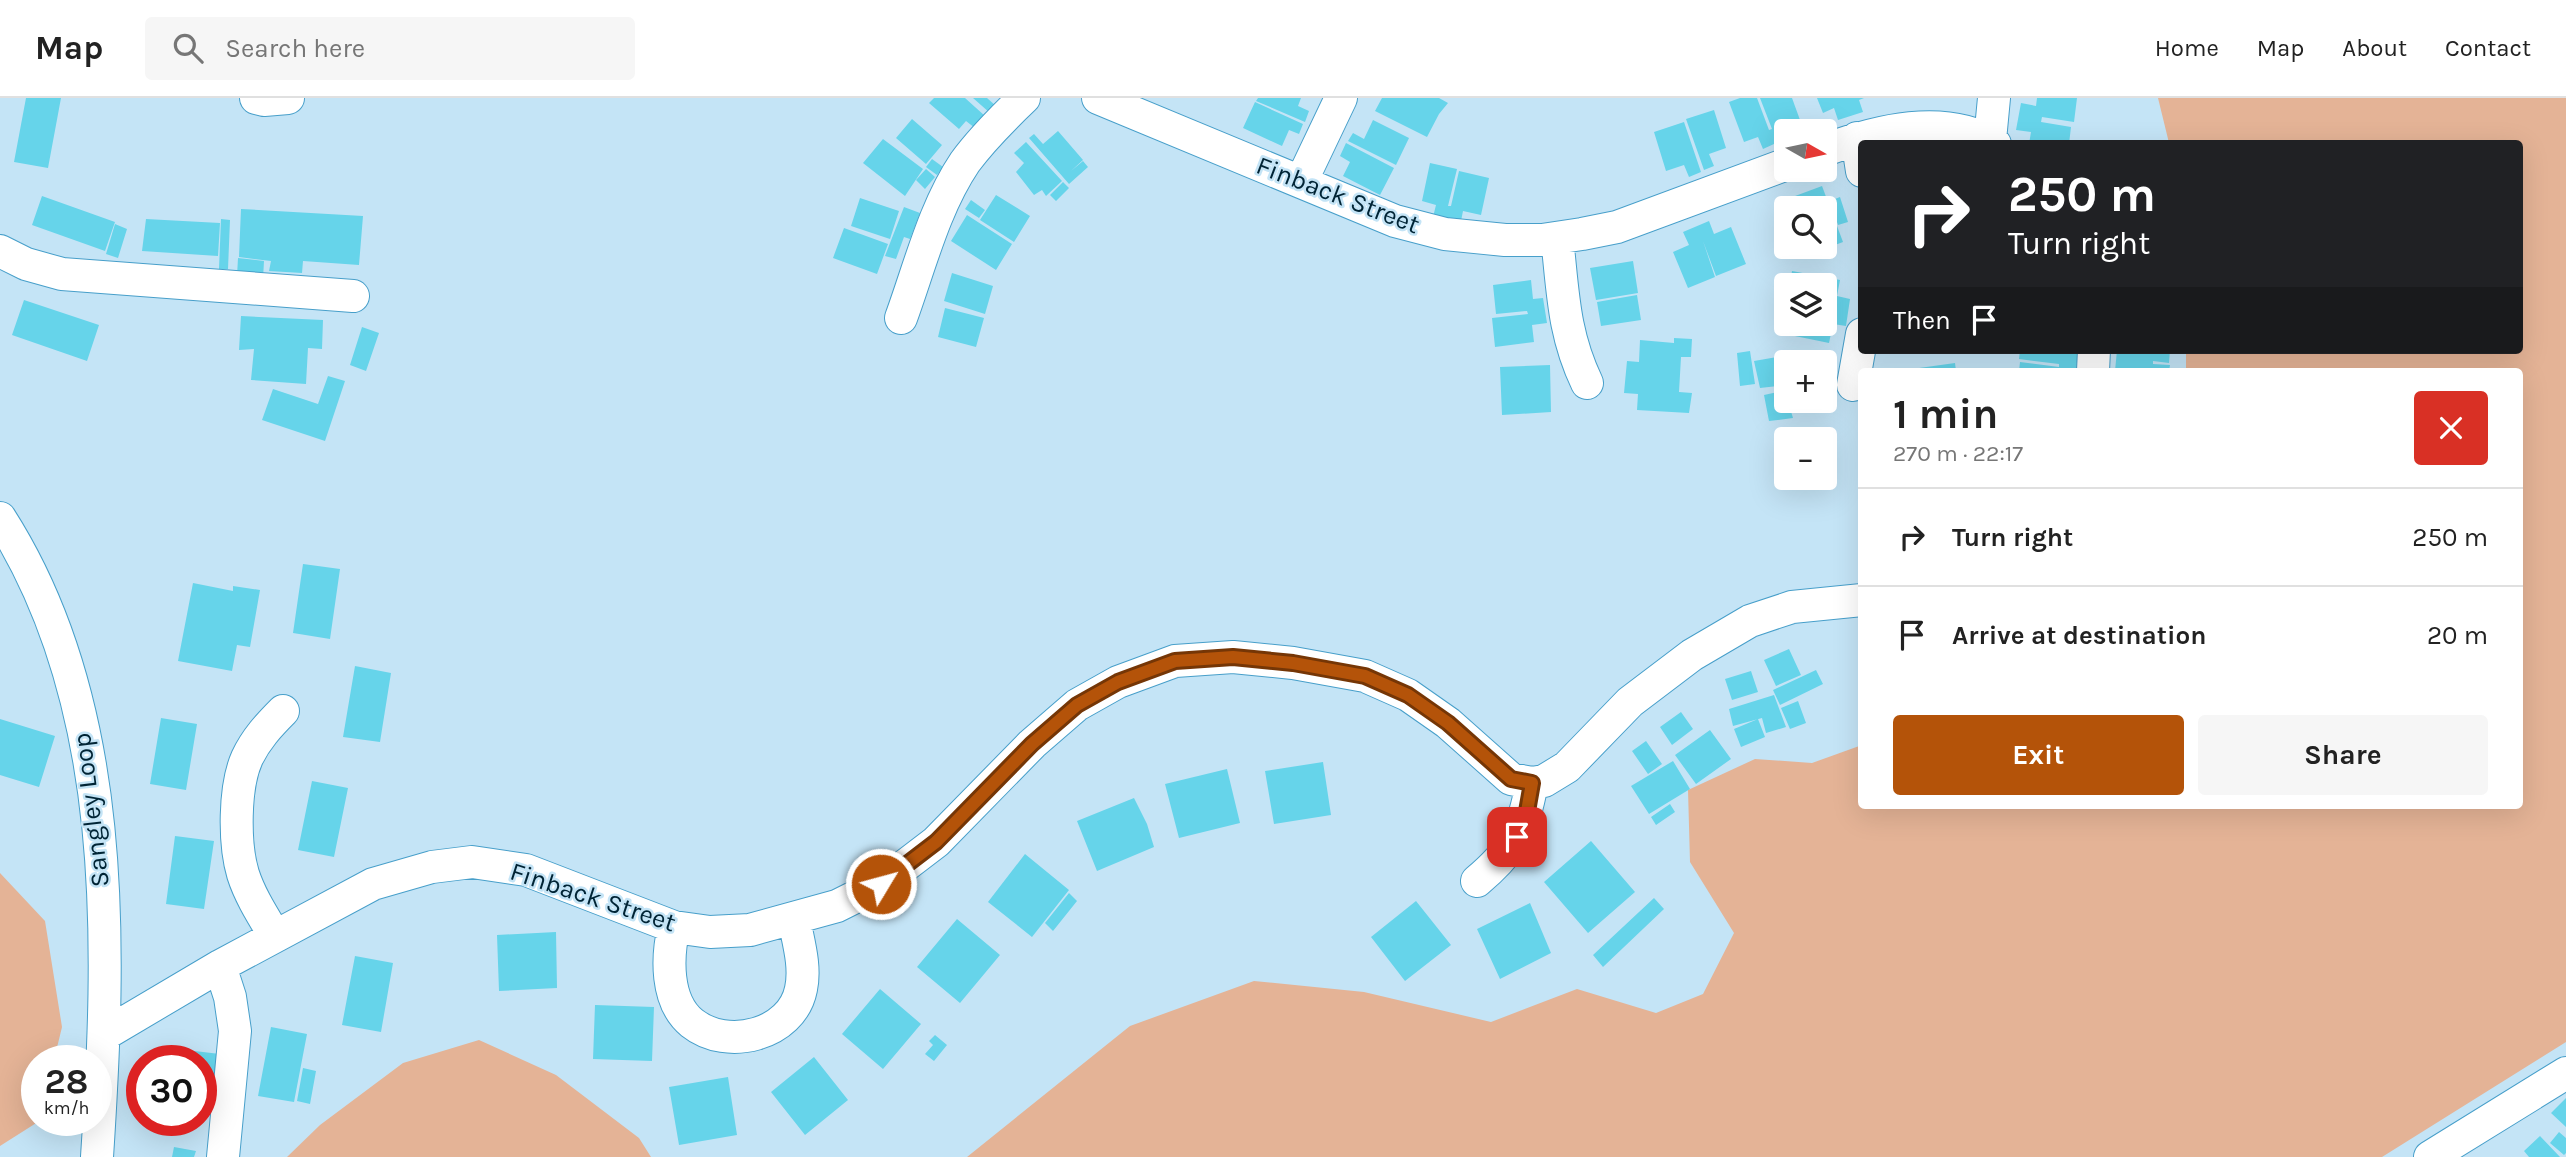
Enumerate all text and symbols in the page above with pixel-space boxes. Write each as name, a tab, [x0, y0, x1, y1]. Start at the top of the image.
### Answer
search box	[145, 17, 635, 80]
text: Map	[35, 29, 103, 67]
icon: search	[169, 29, 207, 67]
text: Search here	[225, 33, 365, 64]
text: Home	[2155, 34, 2219, 62]
text: Map	[2257, 34, 2304, 62]
text: About	[2342, 34, 2407, 62]
text: Contact	[2445, 34, 2531, 62]
north arrow	[1774, 119, 1838, 182]
map controls	[1774, 119, 1837, 490]
street label: Finback Street	[1252, 150, 1424, 240]
text: 250 m	[2008, 166, 2156, 223]
icon: right	[1893, 168, 1984, 259]
button: search	[1774, 196, 1837, 259]
text: Turn right	[2008, 225, 2150, 262]
button: layers	[1774, 273, 1837, 336]
icon: arrive	[1965, 301, 2003, 339]
text: Then	[1893, 305, 1951, 336]
button: +	[1774, 350, 1837, 413]
text: 1 min	[1893, 389, 1998, 439]
button: close	[2414, 391, 2488, 465]
button: −	[1774, 427, 1837, 490]
text: 270 m · 22:17	[1893, 440, 2023, 467]
icon: right	[1893, 518, 1931, 556]
text: Turn right	[1952, 522, 2073, 553]
text: 250 m	[2412, 522, 2488, 553]
icon: arrive	[1893, 616, 1931, 654]
text: Arrive at destination	[1952, 620, 2206, 651]
text: 20 m	[2427, 620, 2488, 651]
button: Exit	[1893, 715, 2184, 795]
button: Share	[2198, 715, 2488, 795]
street label: Sangley Loop	[66, 731, 116, 889]
pin	[1487, 807, 1547, 867]
icon: arrive	[1498, 818, 1536, 856]
position arrow	[844, 847, 918, 921]
street label: Finback Street	[506, 856, 680, 938]
speed limit sign: 30	[126, 1045, 217, 1136]
text: 28	[45, 1061, 88, 1102]
text: km/h	[44, 1097, 89, 1119]

